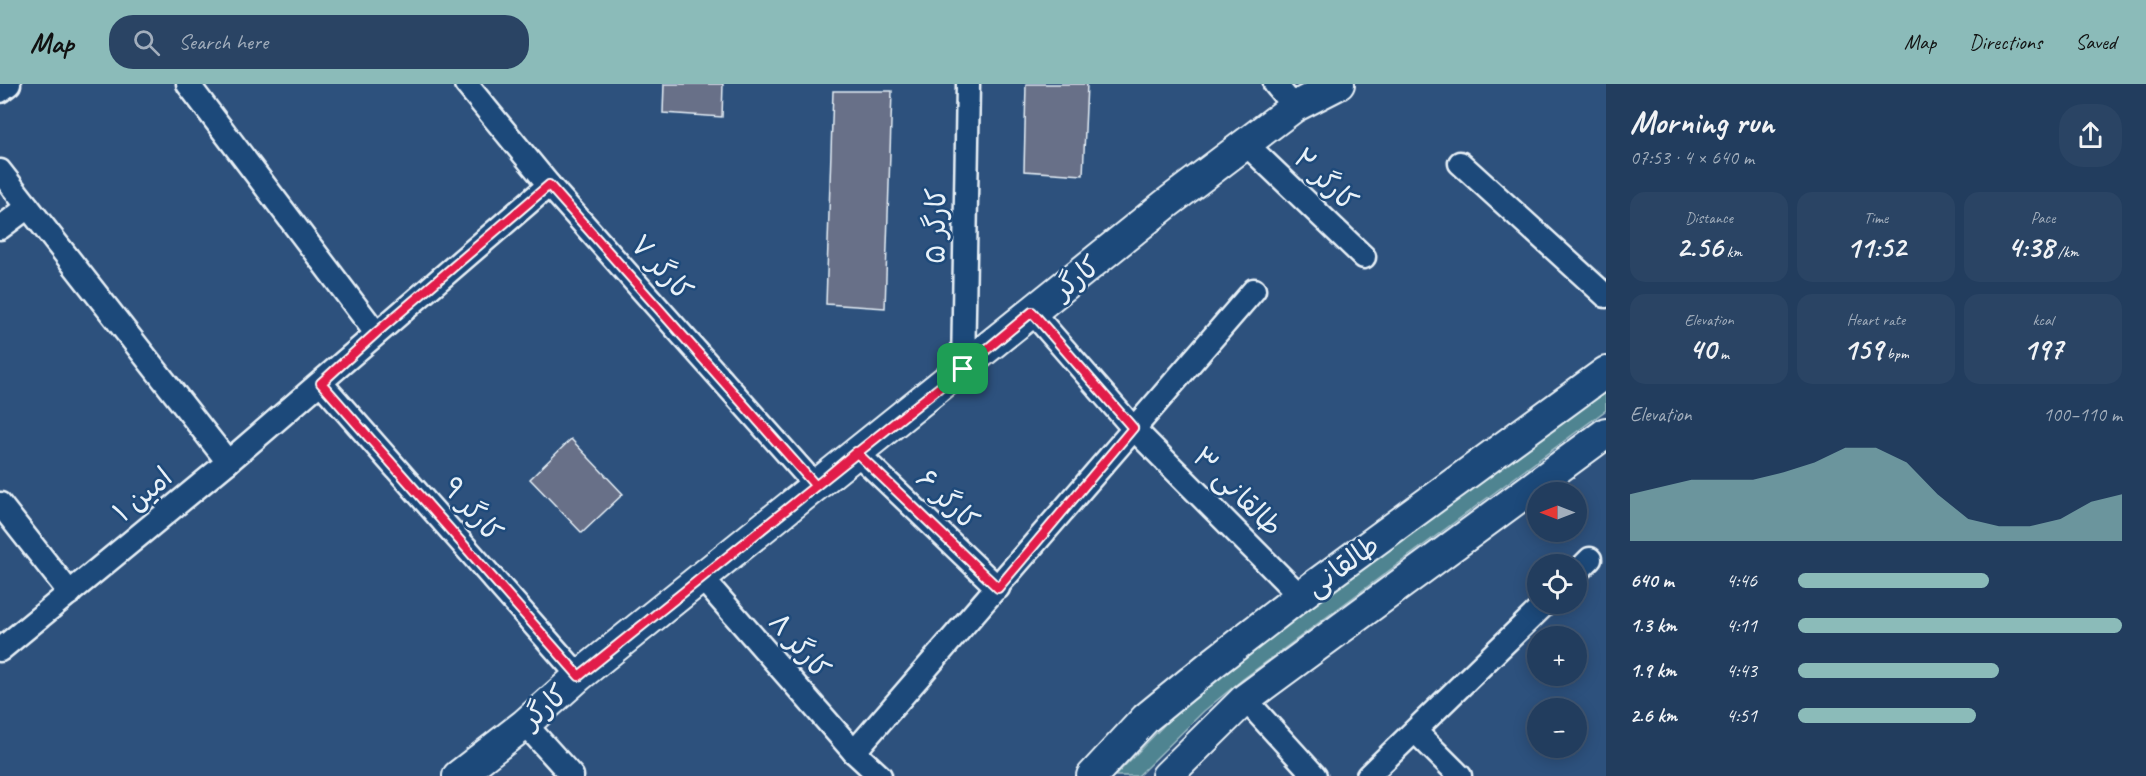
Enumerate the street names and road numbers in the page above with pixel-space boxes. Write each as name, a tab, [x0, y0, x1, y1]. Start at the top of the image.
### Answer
street label: کارگر ۲	[1286, 140, 1365, 218]
street label: کارگر ۵	[917, 188, 954, 264]
street label: کارگر ۷	[623, 227, 700, 308]
street label: کارگر	[1044, 248, 1107, 308]
street label: طالقانی ۳	[1185, 439, 1290, 544]
street label: امین ۱	[105, 459, 179, 529]
street label: کارگر ۶	[909, 461, 986, 538]
street label: کارگر ۹	[435, 470, 510, 549]
street label: طالقانی	[1298, 527, 1386, 604]
street label: کارگر ۸	[761, 605, 838, 686]
street label: کارگر	[512, 677, 575, 737]

